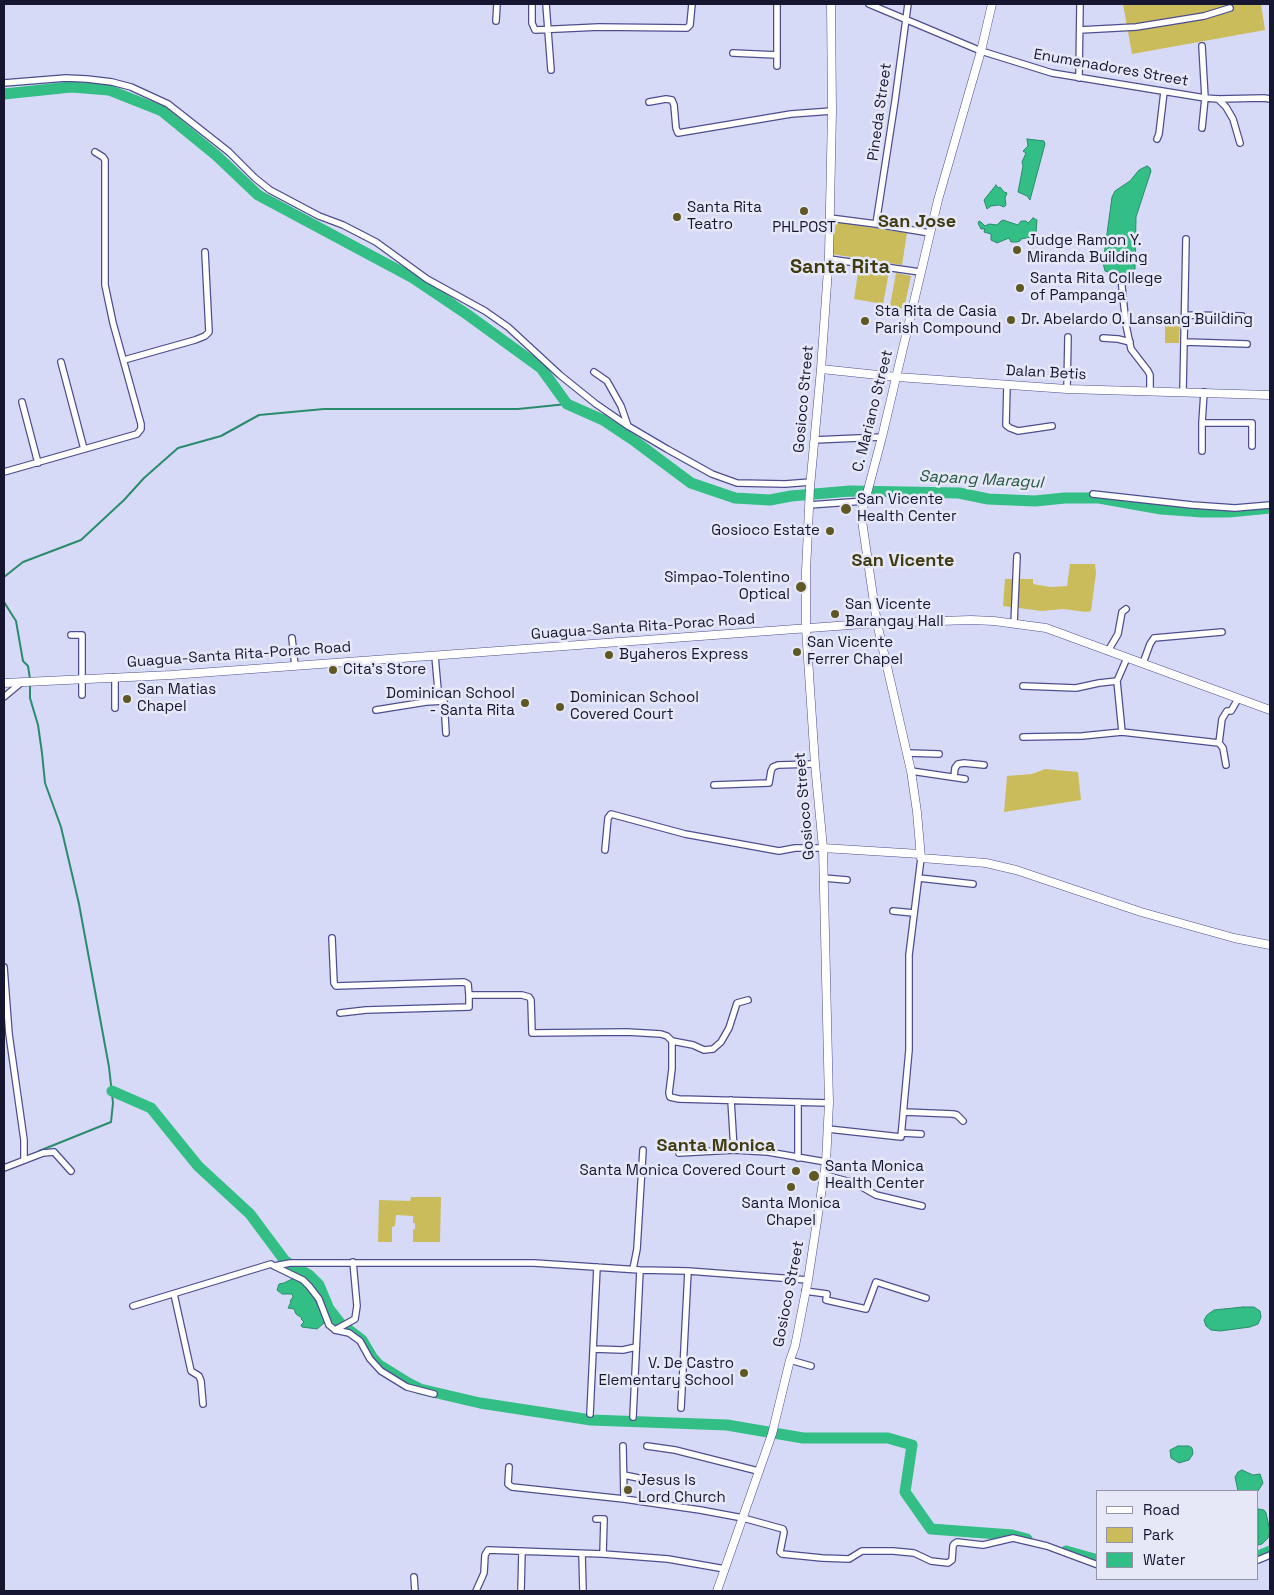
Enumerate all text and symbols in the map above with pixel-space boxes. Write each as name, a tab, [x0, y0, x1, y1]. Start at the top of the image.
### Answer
street label: Enumenadores Street	[1032, 46, 1190, 90]
street label: Pineda Street	[864, 62, 896, 162]
place label: Santa Rita Teatro	[687, 199, 762, 234]
marker: PHLPOST	[798, 205, 810, 217]
marker: Santa Rita Teatro	[671, 211, 683, 223]
district label: San Jose	[878, 211, 956, 233]
place label: PHLPOST	[772, 219, 836, 237]
place label: Judge Ramon Y. Miranda Building	[1027, 232, 1148, 267]
marker: Judge Ramon Y. Miranda Building	[1011, 244, 1023, 256]
district label: Santa Rita	[790, 256, 890, 280]
place label: Santa Rita College of Pampanga	[1030, 270, 1162, 305]
marker: Santa Rita College of Pampanga	[1014, 282, 1026, 294]
place label: Sta Rita de Casia Parish Compound	[875, 303, 1002, 338]
place label: Dr. Abelardo O. Lansang Building	[1021, 311, 1253, 329]
marker: Dr. Abelardo O. Lansang Building	[1005, 314, 1017, 326]
marker: Sta Rita de Casia Parish Compound	[859, 315, 871, 327]
street label: Gosioco Street	[790, 344, 818, 454]
street label: C. Mariano Street	[849, 348, 897, 474]
street label: Dalan Betis	[1005, 362, 1087, 384]
water label: Sapang Maragul	[918, 467, 1044, 493]
place label: San Vicente Health Center	[857, 491, 957, 526]
marker: San Vicente Health Center	[839, 502, 853, 516]
place label: Gosioco Estate	[711, 522, 820, 540]
marker: Gosioco Estate	[824, 525, 836, 537]
district label: San Vicente	[852, 550, 954, 572]
place label: Simpao-Tolentino Optical	[664, 569, 790, 604]
marker: Simpao-Tolentino Optical	[794, 580, 808, 594]
place label: San Vicente Barangay Hall	[845, 596, 944, 631]
marker: San Vicente Barangay Hall	[829, 608, 841, 620]
street label: Guagua-Santa Rita-Porac Road	[530, 610, 756, 644]
place label: San Vicente Ferrer Chapel	[807, 634, 903, 669]
street label: Guagua-Santa Rita-Porac Road	[126, 638, 352, 672]
place label: Byaheros Express	[619, 646, 748, 664]
marker: San Vicente Ferrer Chapel	[791, 646, 803, 658]
marker: Byaheros Express	[603, 649, 615, 661]
place label: Cita's Store	[343, 661, 426, 679]
marker: Cita's Store	[327, 664, 339, 676]
place label: San Matias Chapel	[137, 681, 216, 716]
place label: Dominican School - Santa Rita	[386, 685, 515, 720]
place label: Dominican School Covered Court	[570, 689, 699, 724]
marker: San Matias Chapel	[121, 693, 133, 705]
marker: Dominican School - Santa Rita	[519, 697, 531, 709]
marker: Dominican School Covered Court	[554, 701, 566, 713]
street label: Gosioco Street	[791, 751, 819, 861]
district label: Santa Monica	[656, 1135, 776, 1157]
place label: Santa Monica Health Center	[825, 1158, 925, 1193]
place label: Santa Monica Covered Court	[580, 1162, 786, 1180]
marker: Santa Monica Covered Court	[790, 1165, 802, 1177]
marker: Santa Monica Health Center	[807, 1169, 821, 1183]
marker: Santa Monica Chapel	[785, 1181, 797, 1193]
place label: Santa Monica Chapel	[742, 1195, 840, 1230]
street label: Gosioco Street	[770, 1239, 808, 1349]
place label: V. De Castro Elementary School	[598, 1355, 734, 1390]
marker: V. De Castro Elementary School	[738, 1367, 750, 1379]
place label: Jesus Is Lord Church	[638, 1472, 726, 1507]
marker: Jesus Is Lord Church	[622, 1484, 634, 1496]
legend	[1096, 1490, 1259, 1580]
text: Road	[1143, 1500, 1180, 1519]
text: Park	[1143, 1525, 1174, 1544]
text: Water	[1143, 1550, 1185, 1569]

